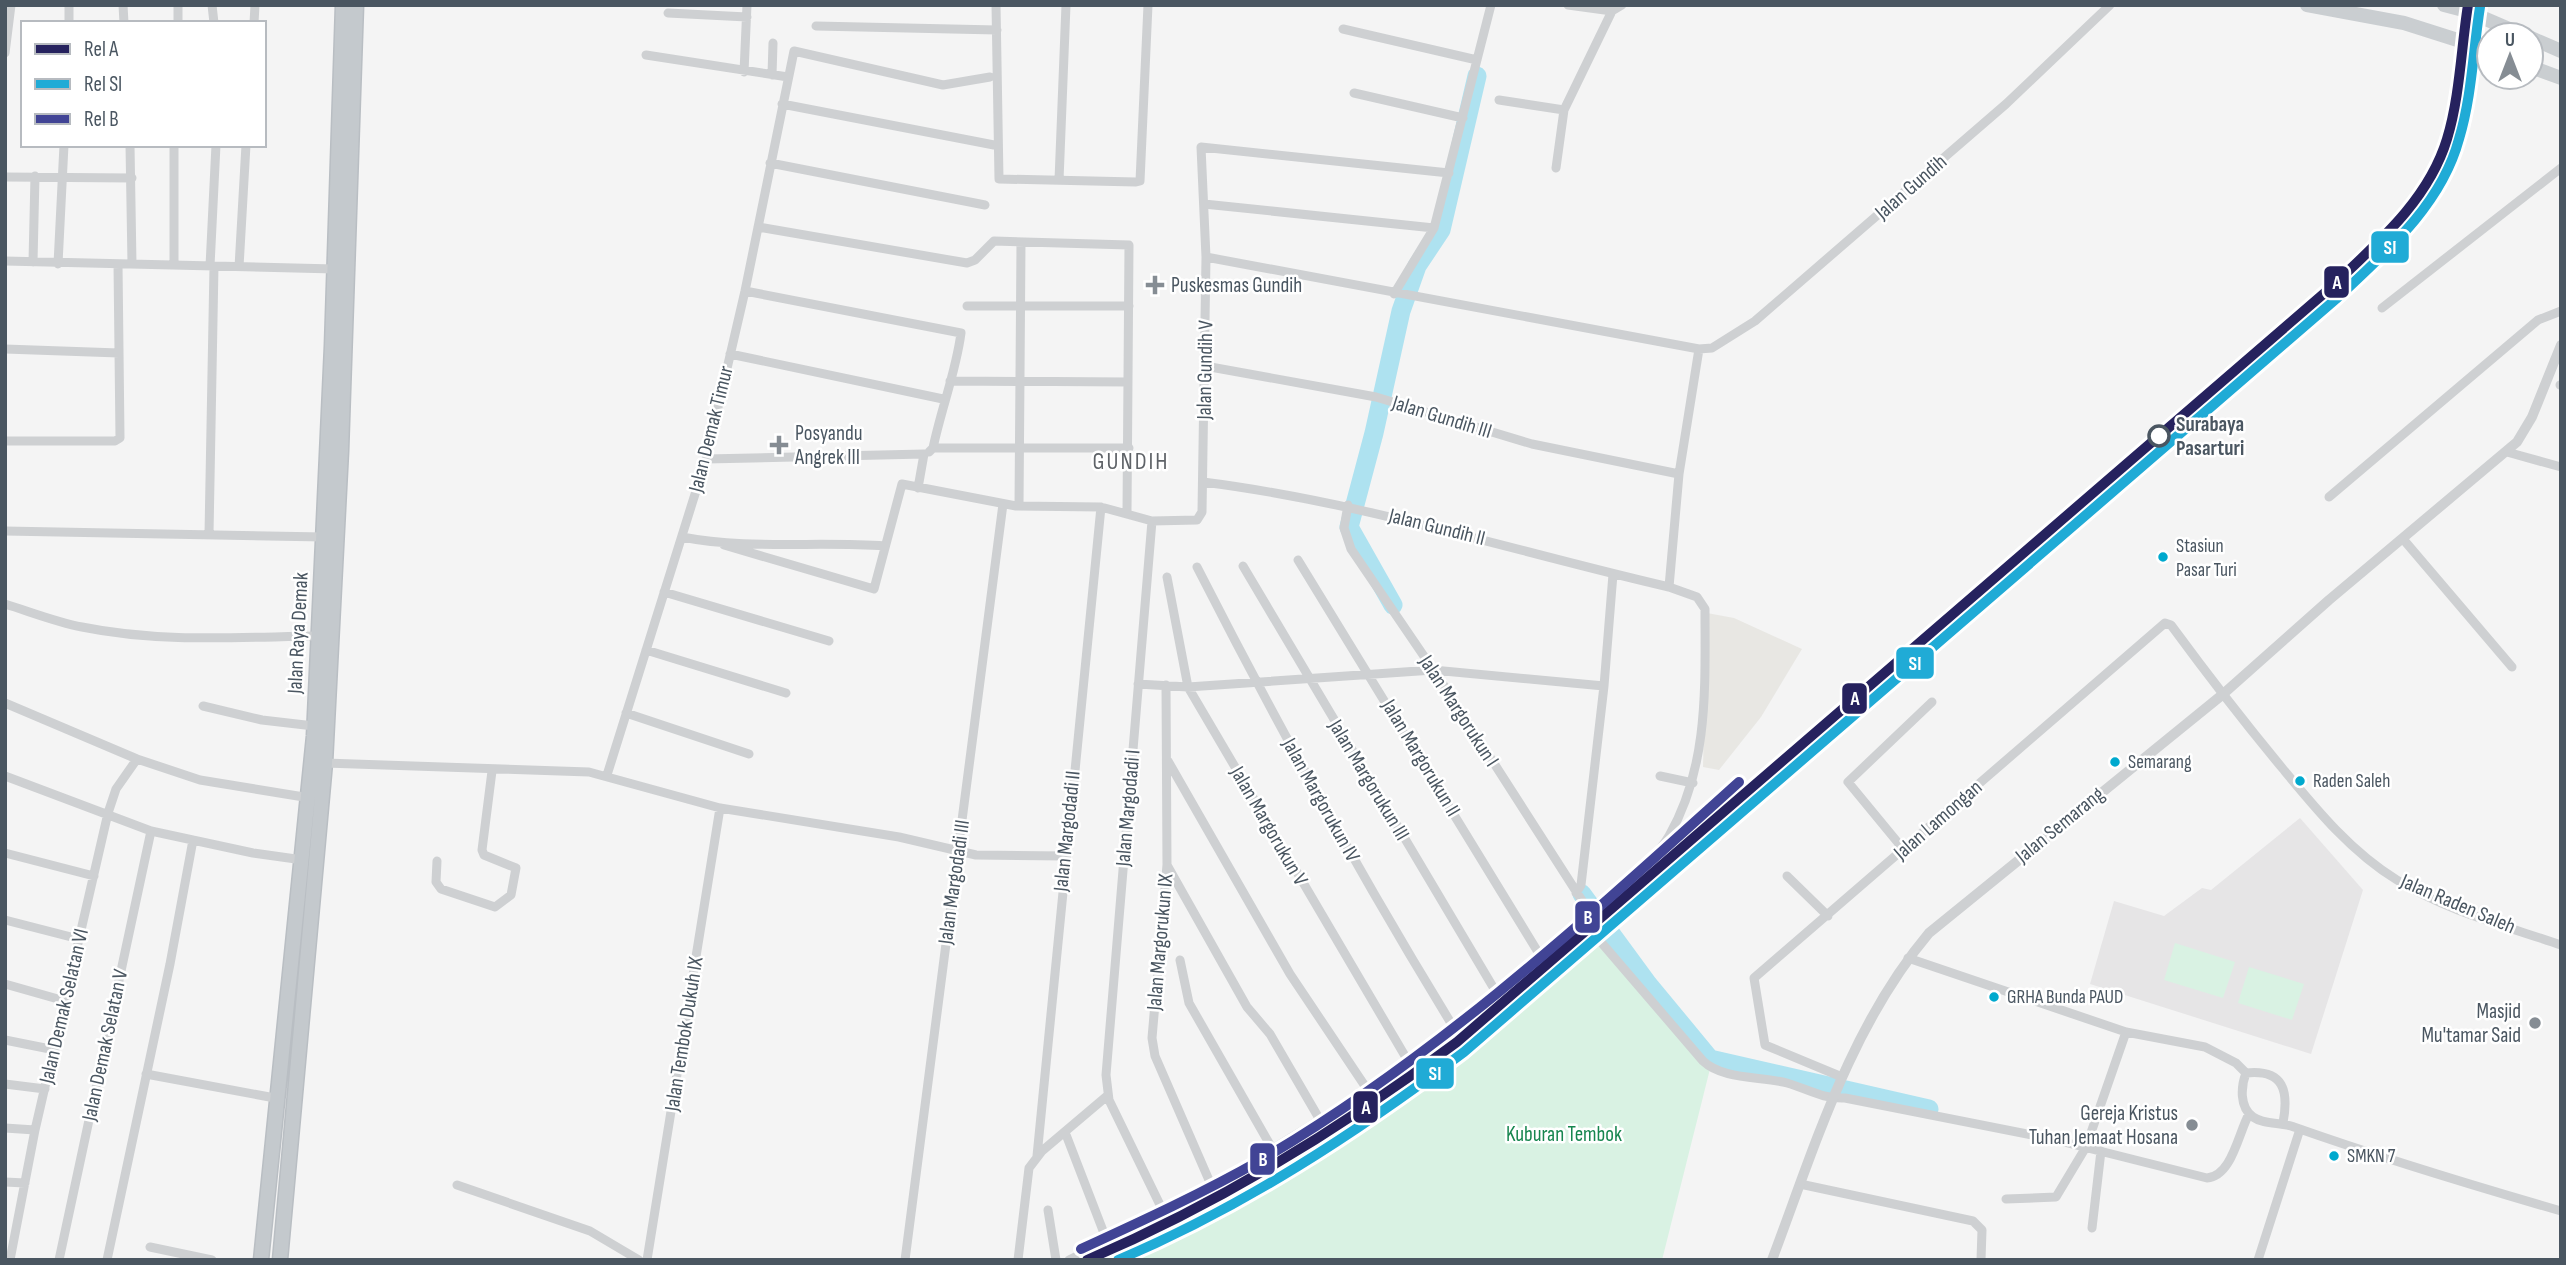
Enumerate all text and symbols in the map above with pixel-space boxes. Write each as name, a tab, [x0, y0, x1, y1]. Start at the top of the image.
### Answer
legend	[21, 21, 266, 147]
north arrow	[2475, 21, 2545, 91]
text: U	[2505, 29, 2515, 52]
text: Rel A	[84, 37, 119, 62]
text: Rel SI	[84, 72, 122, 97]
text: Rel B	[84, 107, 118, 132]
street label: Jalan Gundih	[1869, 149, 1952, 226]
line badge: SI	[2370, 230, 2410, 264]
text: SI	[2384, 237, 2396, 260]
line badge: A	[2323, 265, 2350, 299]
text: A	[2331, 272, 2342, 295]
place label: Puskesmas Gundih	[1171, 273, 1302, 298]
marker: Puskesmas Gundih	[1145, 275, 1165, 295]
street label: Jalan Gundih V	[1192, 320, 1218, 421]
street label: Jalan Demak Timur	[683, 363, 739, 496]
street label: Jalan Gundih III	[1388, 390, 1495, 444]
place label: Surabaya Pasarturi	[2176, 412, 2244, 461]
place label: Posyandu Angrek III	[794, 421, 862, 470]
marker: Surabaya Pasarturi	[2148, 425, 2170, 447]
marker: Posyandu Angrek III	[769, 435, 789, 455]
district label: GUNDIH	[1093, 447, 1170, 476]
street label: Jalan Gundih II	[1385, 503, 1488, 551]
place label: Stasiun Pasar Turi	[2176, 535, 2237, 582]
marker: Stasiun Pasar Turi	[2156, 550, 2170, 564]
street label: Jalan Raya Demak	[282, 572, 314, 695]
line badge: SI	[1895, 646, 1935, 680]
street label: Jalan Margorukun I	[1413, 650, 1504, 771]
text: SI	[1909, 653, 1921, 676]
line badge: A	[1841, 682, 1868, 715]
text: A	[1849, 688, 1860, 711]
street label: Jalan Margorukun II	[1376, 694, 1466, 821]
street label: Jalan Margorukun III	[1323, 714, 1415, 845]
street label: Jalan Margorukun IV	[1276, 733, 1365, 867]
street label: Jalan Margodadi I	[1110, 749, 1146, 868]
place label: Semarang	[2128, 751, 2192, 774]
marker: Semarang	[2108, 755, 2122, 769]
street label: Jalan Margorukun V	[1224, 761, 1313, 890]
street label: Jalan Margodadi II	[1048, 769, 1086, 894]
place label: Raden Saleh	[2313, 770, 2390, 793]
marker: Raden Saleh	[2293, 774, 2307, 788]
street label: Jalan Lamongan	[1888, 775, 1987, 866]
street label: Jalan Semarang	[2010, 782, 2109, 869]
street label: Jalan Margodadi III	[933, 818, 975, 947]
street label: Jalan Raden Saleh	[2396, 868, 2519, 939]
street label: Jalan Margorukun IX	[1141, 873, 1178, 1012]
line badge: B	[1574, 900, 1601, 934]
text: B	[1583, 907, 1593, 930]
street label: Jalan Demak Selatan VI	[34, 926, 94, 1087]
street label: Jalan Tembok Dukuh IX	[659, 955, 709, 1114]
street label: Jalan Demak Selatan V	[77, 967, 133, 1124]
place label: GRHA Bunda PAUD	[2007, 986, 2123, 1009]
marker: GRHA Bunda PAUD	[1987, 990, 2001, 1004]
place label: Masjid Mu'tamar Said	[2421, 999, 2521, 1048]
marker: Masjid Mu'tamar Said	[2527, 1015, 2543, 1031]
line badge: SI	[1415, 1057, 1455, 1090]
text: SI	[1429, 1063, 1441, 1086]
line badge: A	[1352, 1090, 1379, 1124]
text: A	[1360, 1097, 1371, 1120]
place label: Gereja Kristus Tuhan Jemaat Hosana	[2029, 1101, 2178, 1150]
marker: Gereja Kristus Tuhan Jemaat Hosana	[2184, 1117, 2200, 1133]
park label: Kuburan Tembok	[1506, 1122, 1622, 1147]
line badge: B	[1249, 1142, 1276, 1176]
place label: SMKN 7	[2347, 1145, 2396, 1168]
text: B	[1258, 1149, 1268, 1172]
marker: SMKN 7	[2327, 1149, 2341, 1163]

